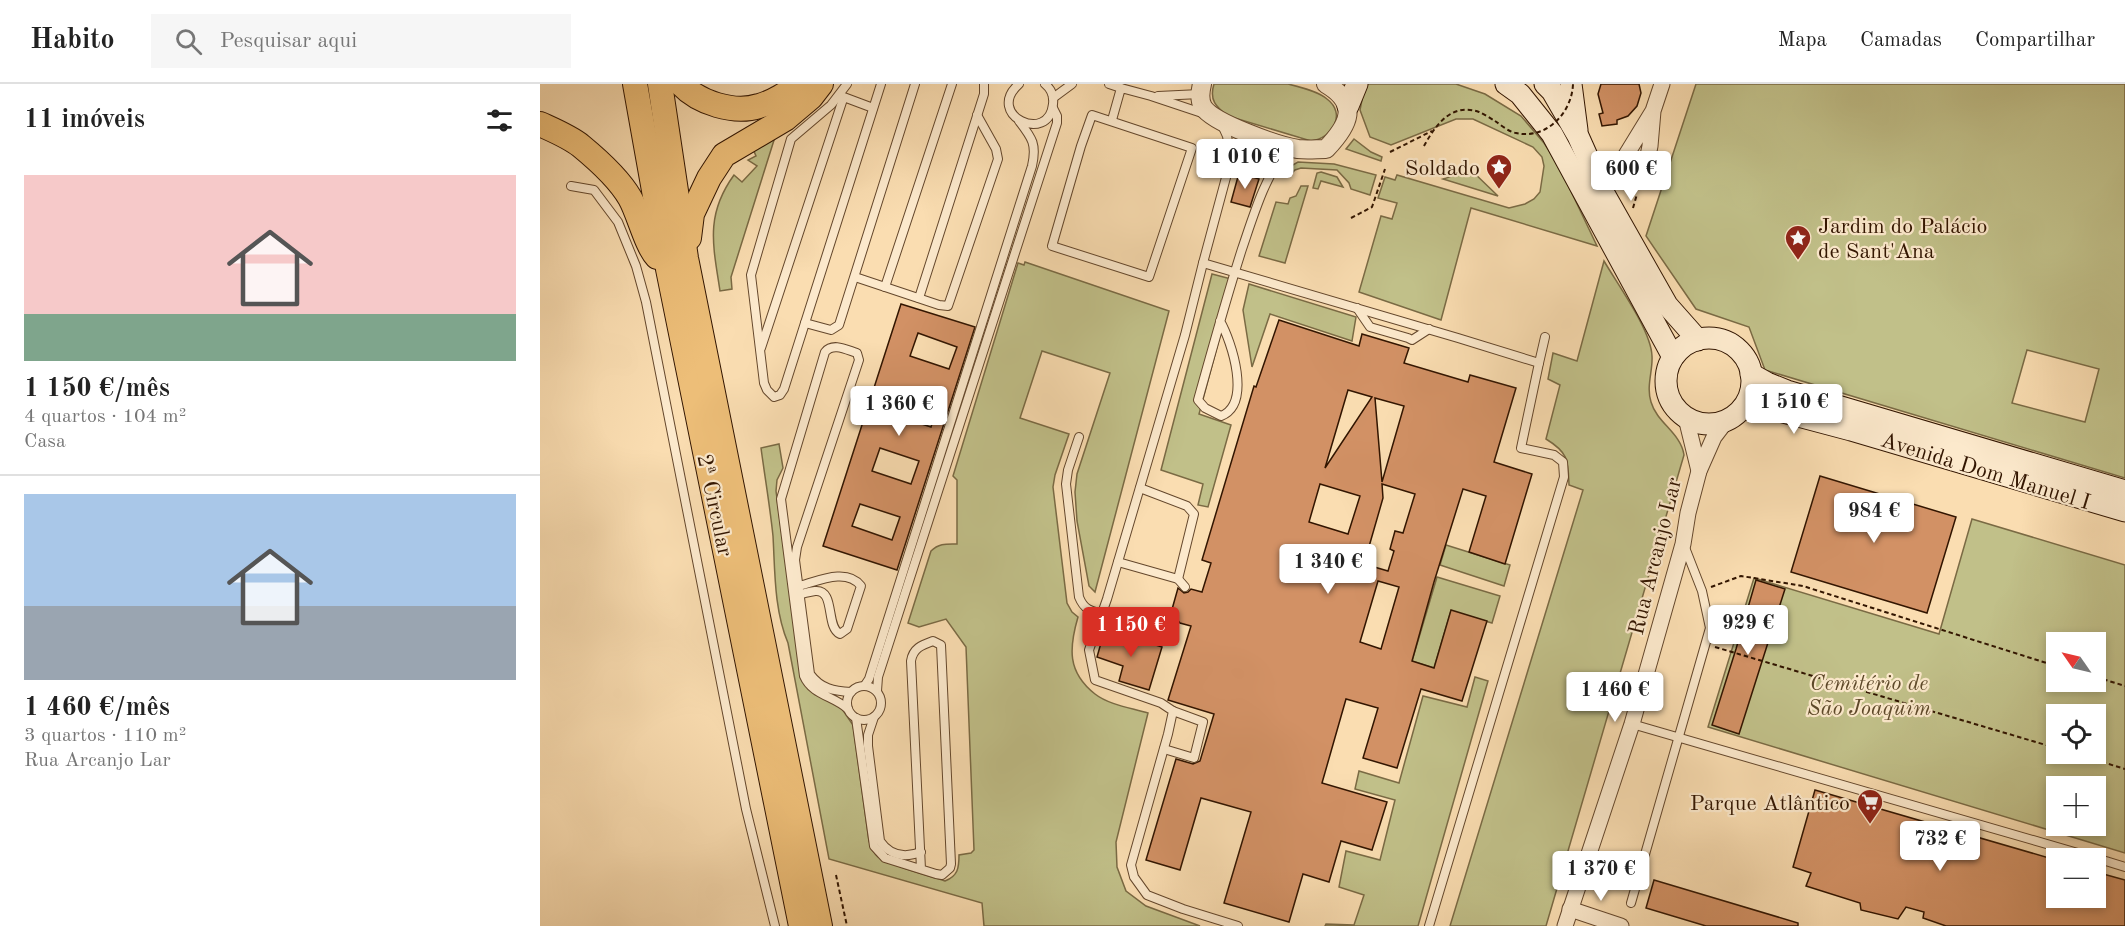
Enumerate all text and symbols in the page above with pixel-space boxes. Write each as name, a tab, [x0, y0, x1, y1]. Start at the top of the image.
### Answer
search box	[151, 14, 571, 68]
icon: search	[172, 25, 205, 58]
text: Habito	[30, 27, 115, 55]
text: Pesquisar aqui	[220, 30, 357, 52]
text: Mapa	[1778, 30, 1827, 51]
text: Camadas	[1860, 30, 1942, 51]
text: Compartilhar	[1975, 30, 2095, 51]
icon: filters	[483, 104, 516, 137]
text: 11 imóveis	[24, 107, 145, 133]
pin: 1 010 €	[1190, 139, 1300, 190]
text: 1 010 €	[1210, 148, 1280, 168]
pin: 600 €	[1589, 151, 1673, 202]
place icon: Soldado	[1484, 152, 1514, 190]
place label: Soldado	[1405, 158, 1480, 180]
text: 600 €	[1605, 160, 1657, 180]
icon: home	[216, 214, 324, 322]
place label: Jardim do Palácio de Sant'Ana	[1818, 216, 1988, 263]
place icon: Jardim do Palácio de Sant'Ana	[1783, 223, 1813, 261]
text: 1 150 €/mês	[24, 376, 170, 402]
pin: 1 510 €	[1739, 384, 1849, 435]
pin: 1 360 €	[844, 386, 954, 437]
text: 1 510 €	[1759, 393, 1829, 413]
text: 1 360 €	[864, 395, 934, 415]
text: 4 quartos · 104 m²	[24, 407, 186, 427]
street label: Avenida Dom Manuel I	[1878, 430, 2093, 514]
text: Casa	[24, 432, 66, 452]
street label: 2ª Circular	[692, 452, 736, 559]
street label: Rua Arcanjo Lar	[1626, 476, 1686, 637]
pin: 984 €	[1832, 493, 1916, 544]
text: 984 €	[1848, 502, 1900, 522]
icon: home	[216, 533, 324, 641]
pin: 1 340 €	[1273, 544, 1383, 595]
text: 1 340 €	[1293, 553, 1363, 573]
pin: 929 €	[1706, 605, 1790, 656]
pin: 1 150 €	[1076, 607, 1186, 658]
text: 929 €	[1722, 614, 1774, 634]
text: 1 150 €	[1096, 616, 1166, 636]
north arrow	[2046, 632, 2106, 692]
map controls	[2046, 632, 2106, 908]
pin: 1 460 €	[1560, 672, 1670, 723]
park label: Cemitério de São Joaquim	[1807, 673, 1931, 720]
text: 1 460 €	[1580, 681, 1650, 701]
text: 1 460 €/mês	[24, 695, 170, 721]
button: locate	[2046, 704, 2106, 764]
text: 3 quartos · 110 m²	[24, 726, 186, 746]
text: Rua Arcanjo Lar	[24, 751, 171, 771]
button: +	[2046, 776, 2106, 836]
supermarket icon: Parque Atlântico	[1855, 787, 1885, 825]
place label: Parque Atlântico	[1690, 793, 1850, 815]
pin: 732 €	[1898, 821, 1982, 872]
text: 732 €	[1914, 830, 1966, 850]
button: −	[2046, 848, 2106, 908]
pin: 1 370 €	[1546, 851, 1656, 902]
text: 1 370 €	[1566, 860, 1636, 880]

